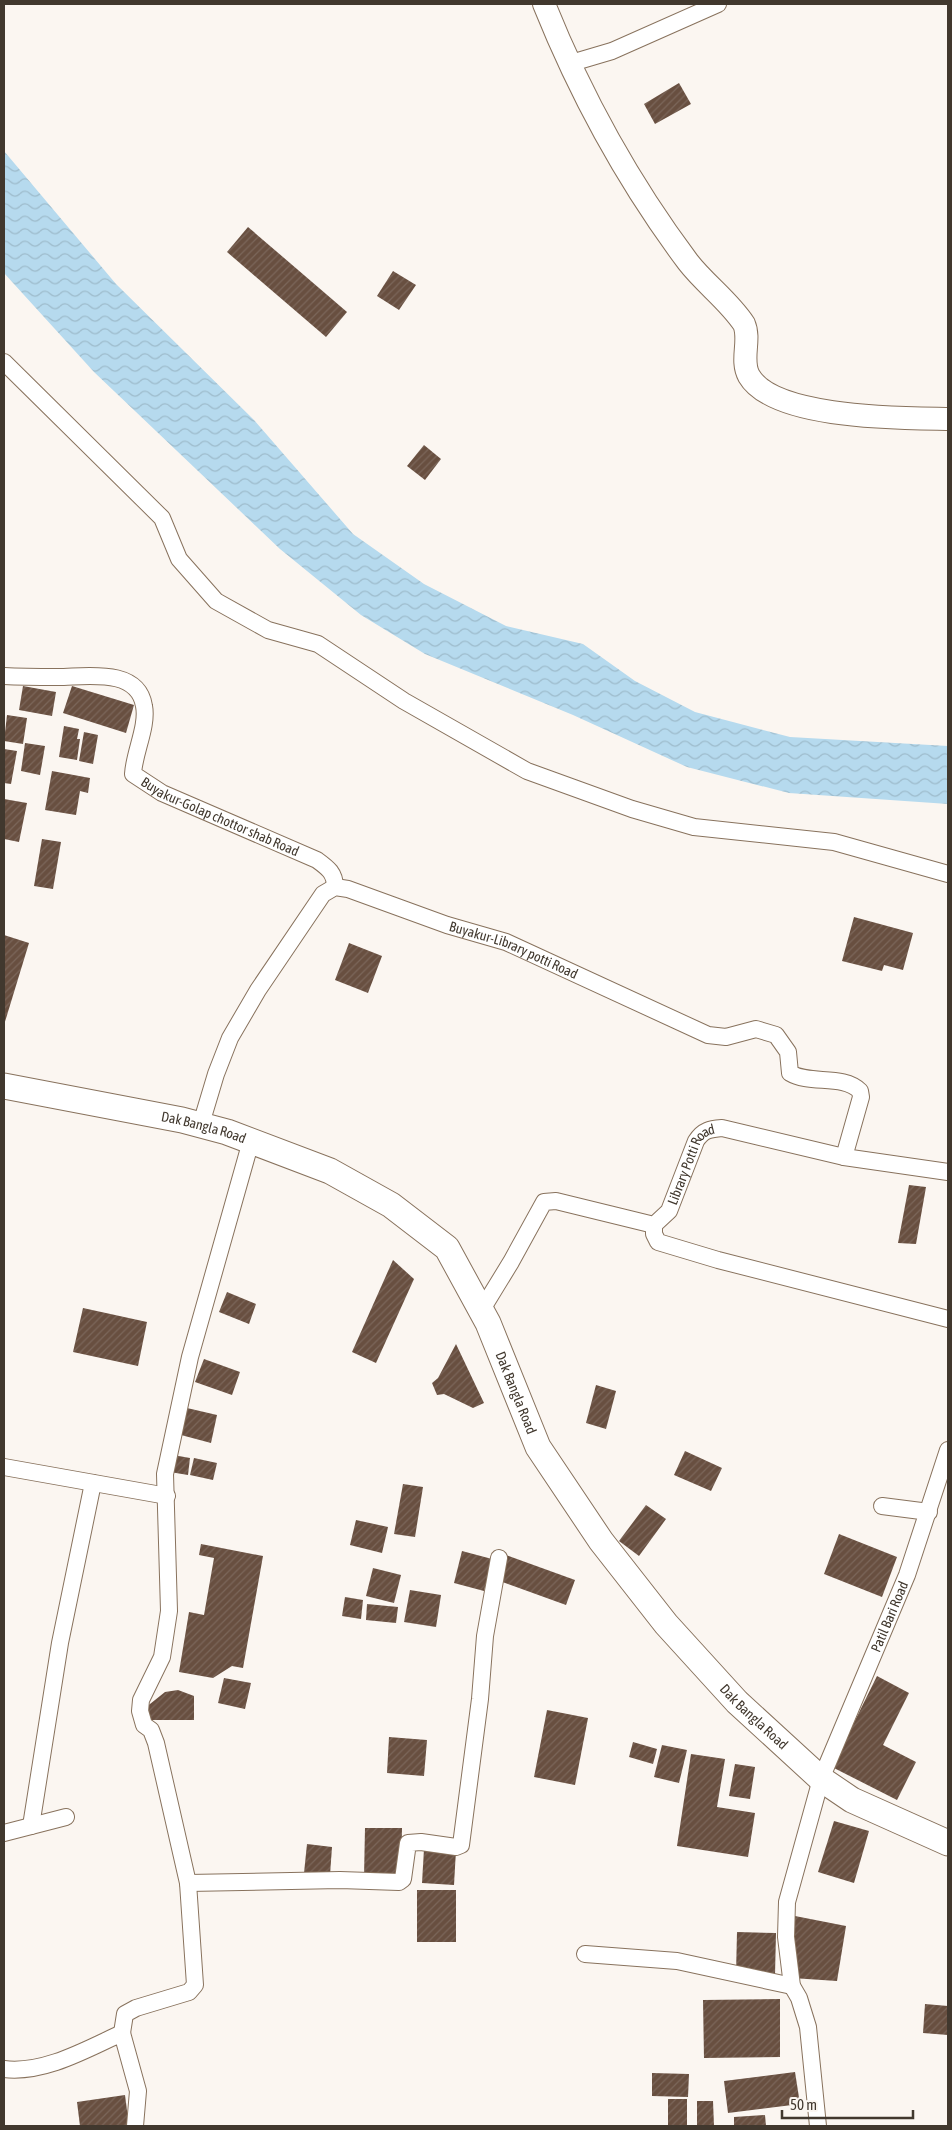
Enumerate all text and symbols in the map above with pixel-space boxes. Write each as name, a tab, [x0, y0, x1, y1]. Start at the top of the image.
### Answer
street label: Buyakur-Golap chottor shab Road	[138, 774, 301, 859]
street label: Buyakur-Library potti Road	[448, 918, 580, 982]
street label: Dak Bangla Road	[160, 1108, 248, 1147]
street label: Library Potti Road	[664, 1121, 716, 1207]
street label: Dak Bangla Road	[492, 1349, 540, 1436]
street label: Patil Bari Road	[867, 1579, 911, 1654]
street label: Dak Bangla Road	[717, 1681, 791, 1753]
scale bar	[782, 2088, 913, 2120]
text: 50 m	[790, 2096, 817, 2113]

